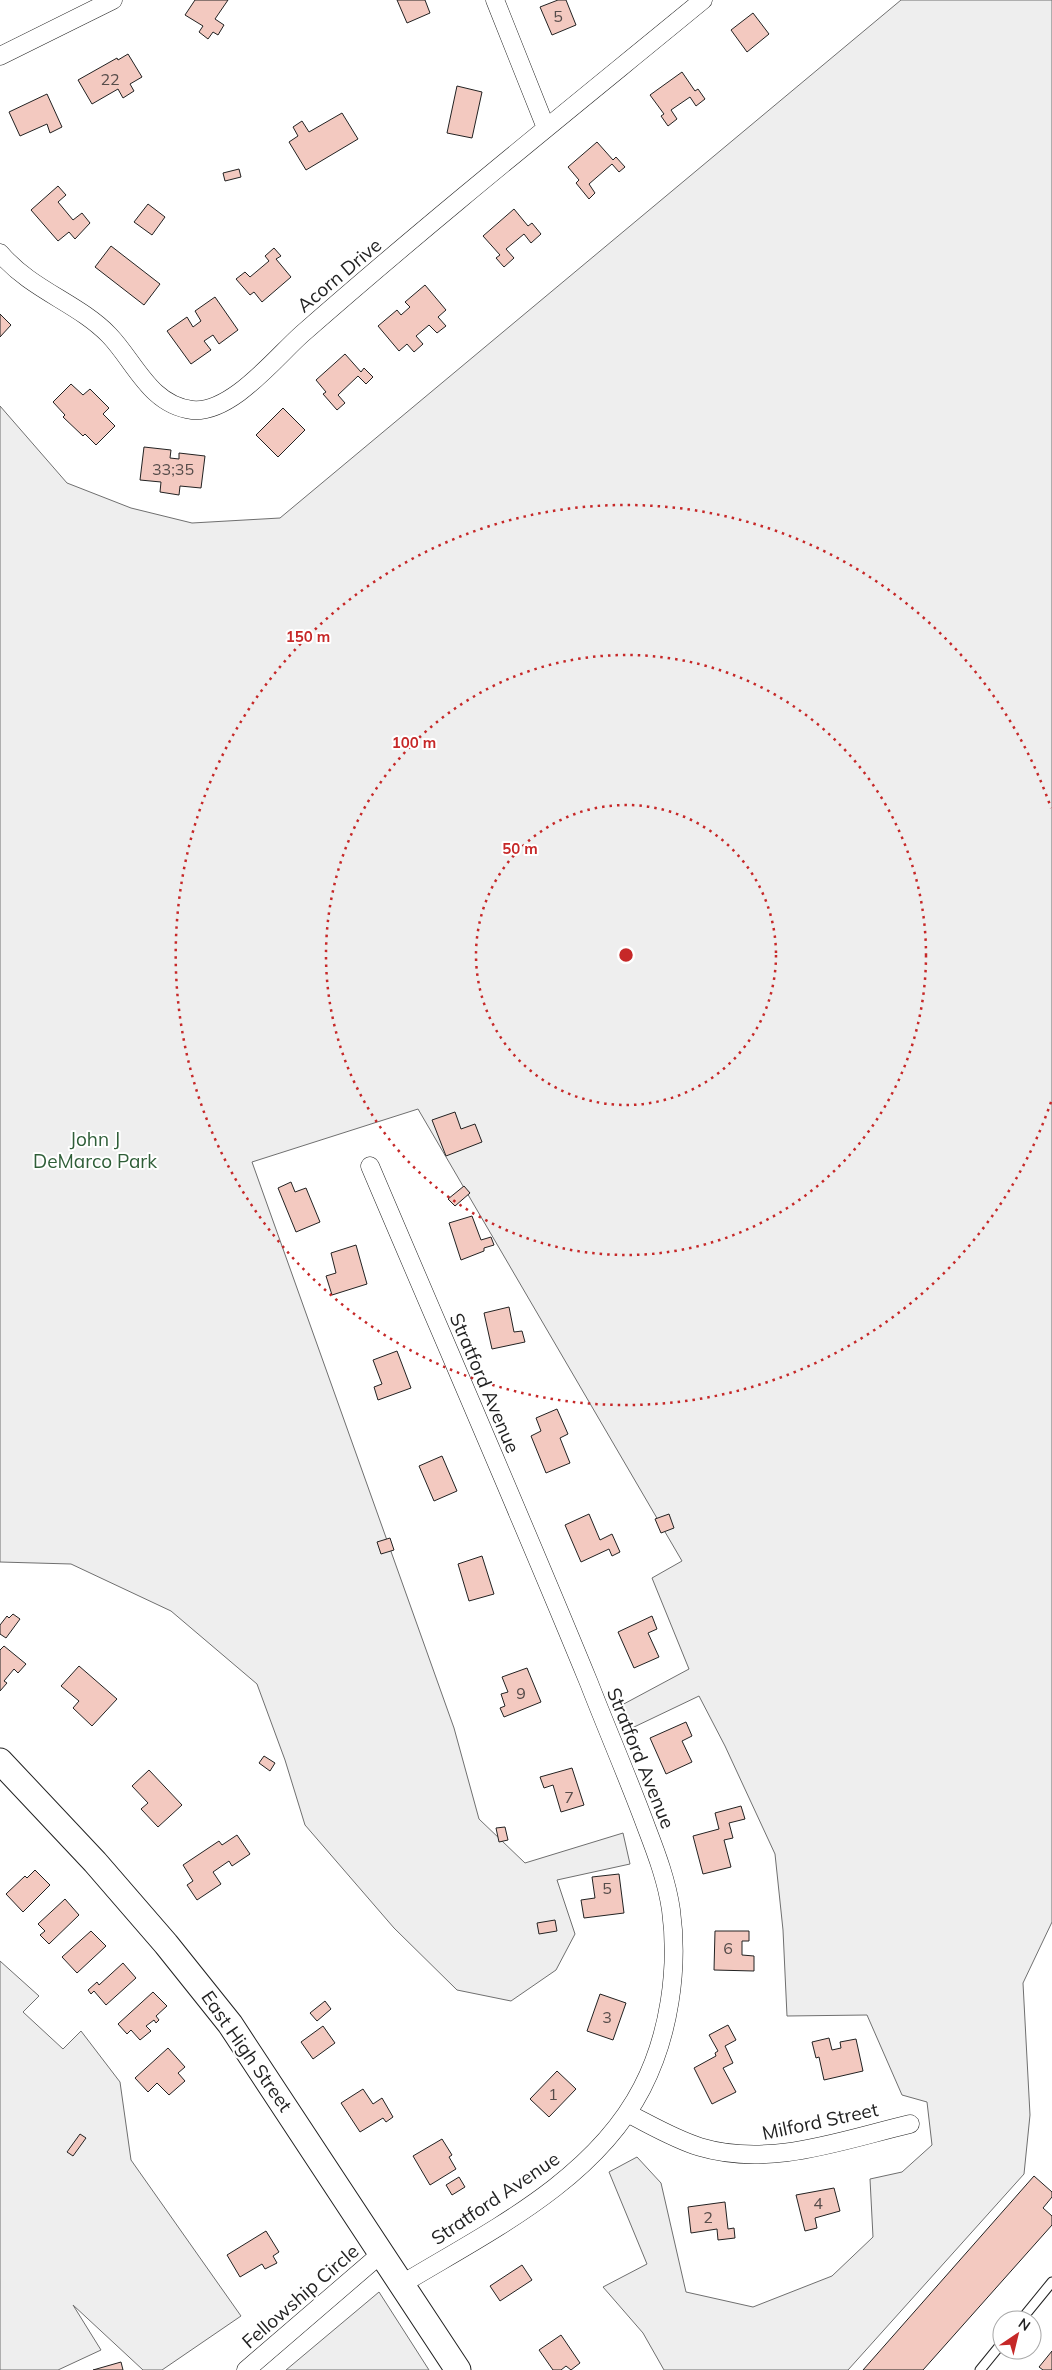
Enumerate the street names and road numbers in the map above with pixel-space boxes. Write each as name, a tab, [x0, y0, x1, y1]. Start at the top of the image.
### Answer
street label: Acorn Drive	[292, 233, 386, 317]
street label: Stratford Avenue	[445, 1309, 525, 1457]
street label: Stratford Avenue	[602, 1684, 680, 1832]
street label: East High Street	[196, 1986, 298, 2117]
street label: Milford Street	[760, 2097, 881, 2145]
street label: Stratford Avenue	[426, 2146, 564, 2250]
street label: Fellowship Circle	[237, 2239, 363, 2353]

